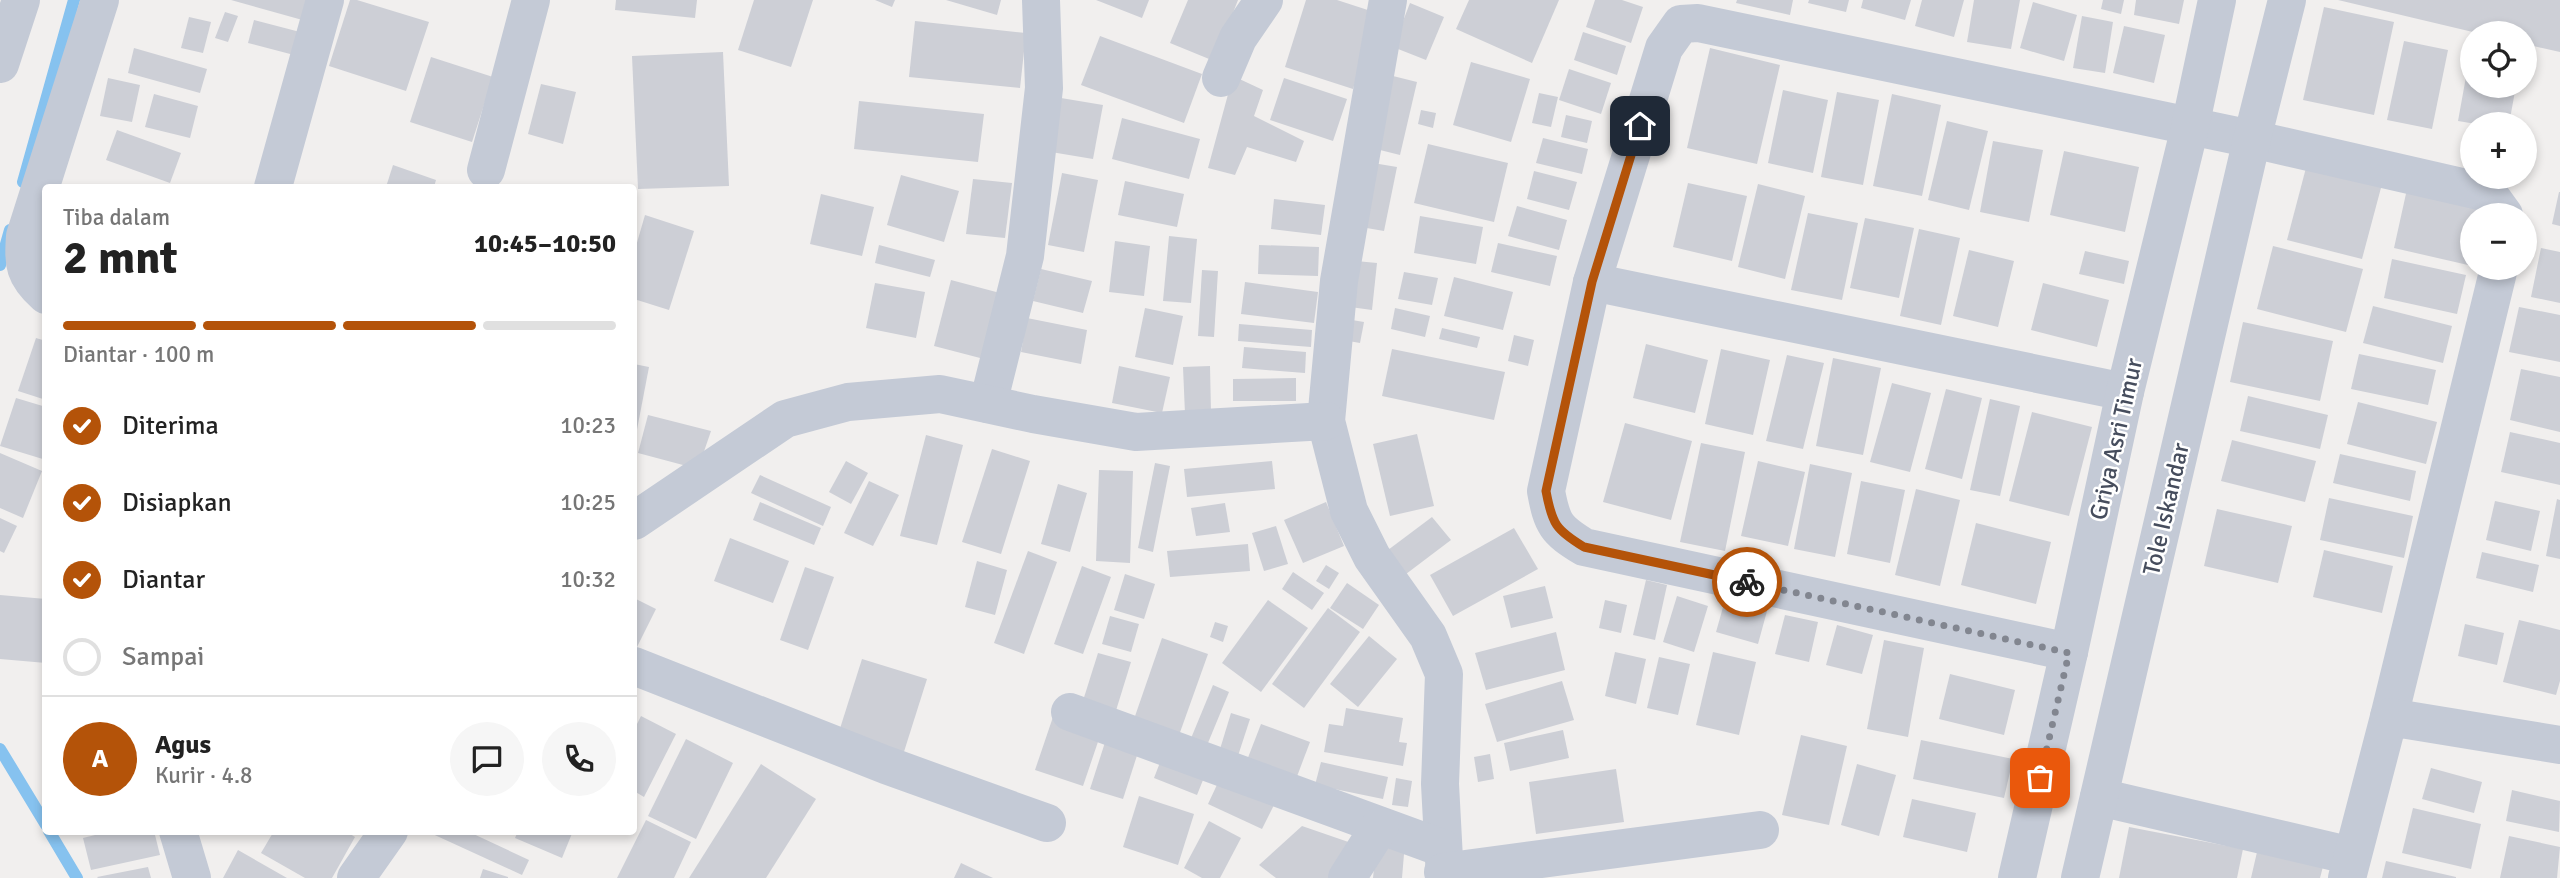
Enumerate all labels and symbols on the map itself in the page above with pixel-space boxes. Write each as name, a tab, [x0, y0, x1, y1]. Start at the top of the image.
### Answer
pin	[1610, 96, 1670, 156]
street label: Griya Asri Timur	[2083, 355, 2149, 523]
street label: Tole Iskandar	[2136, 440, 2196, 578]
courier	[1712, 547, 1782, 617]
pin	[2010, 748, 2070, 808]

